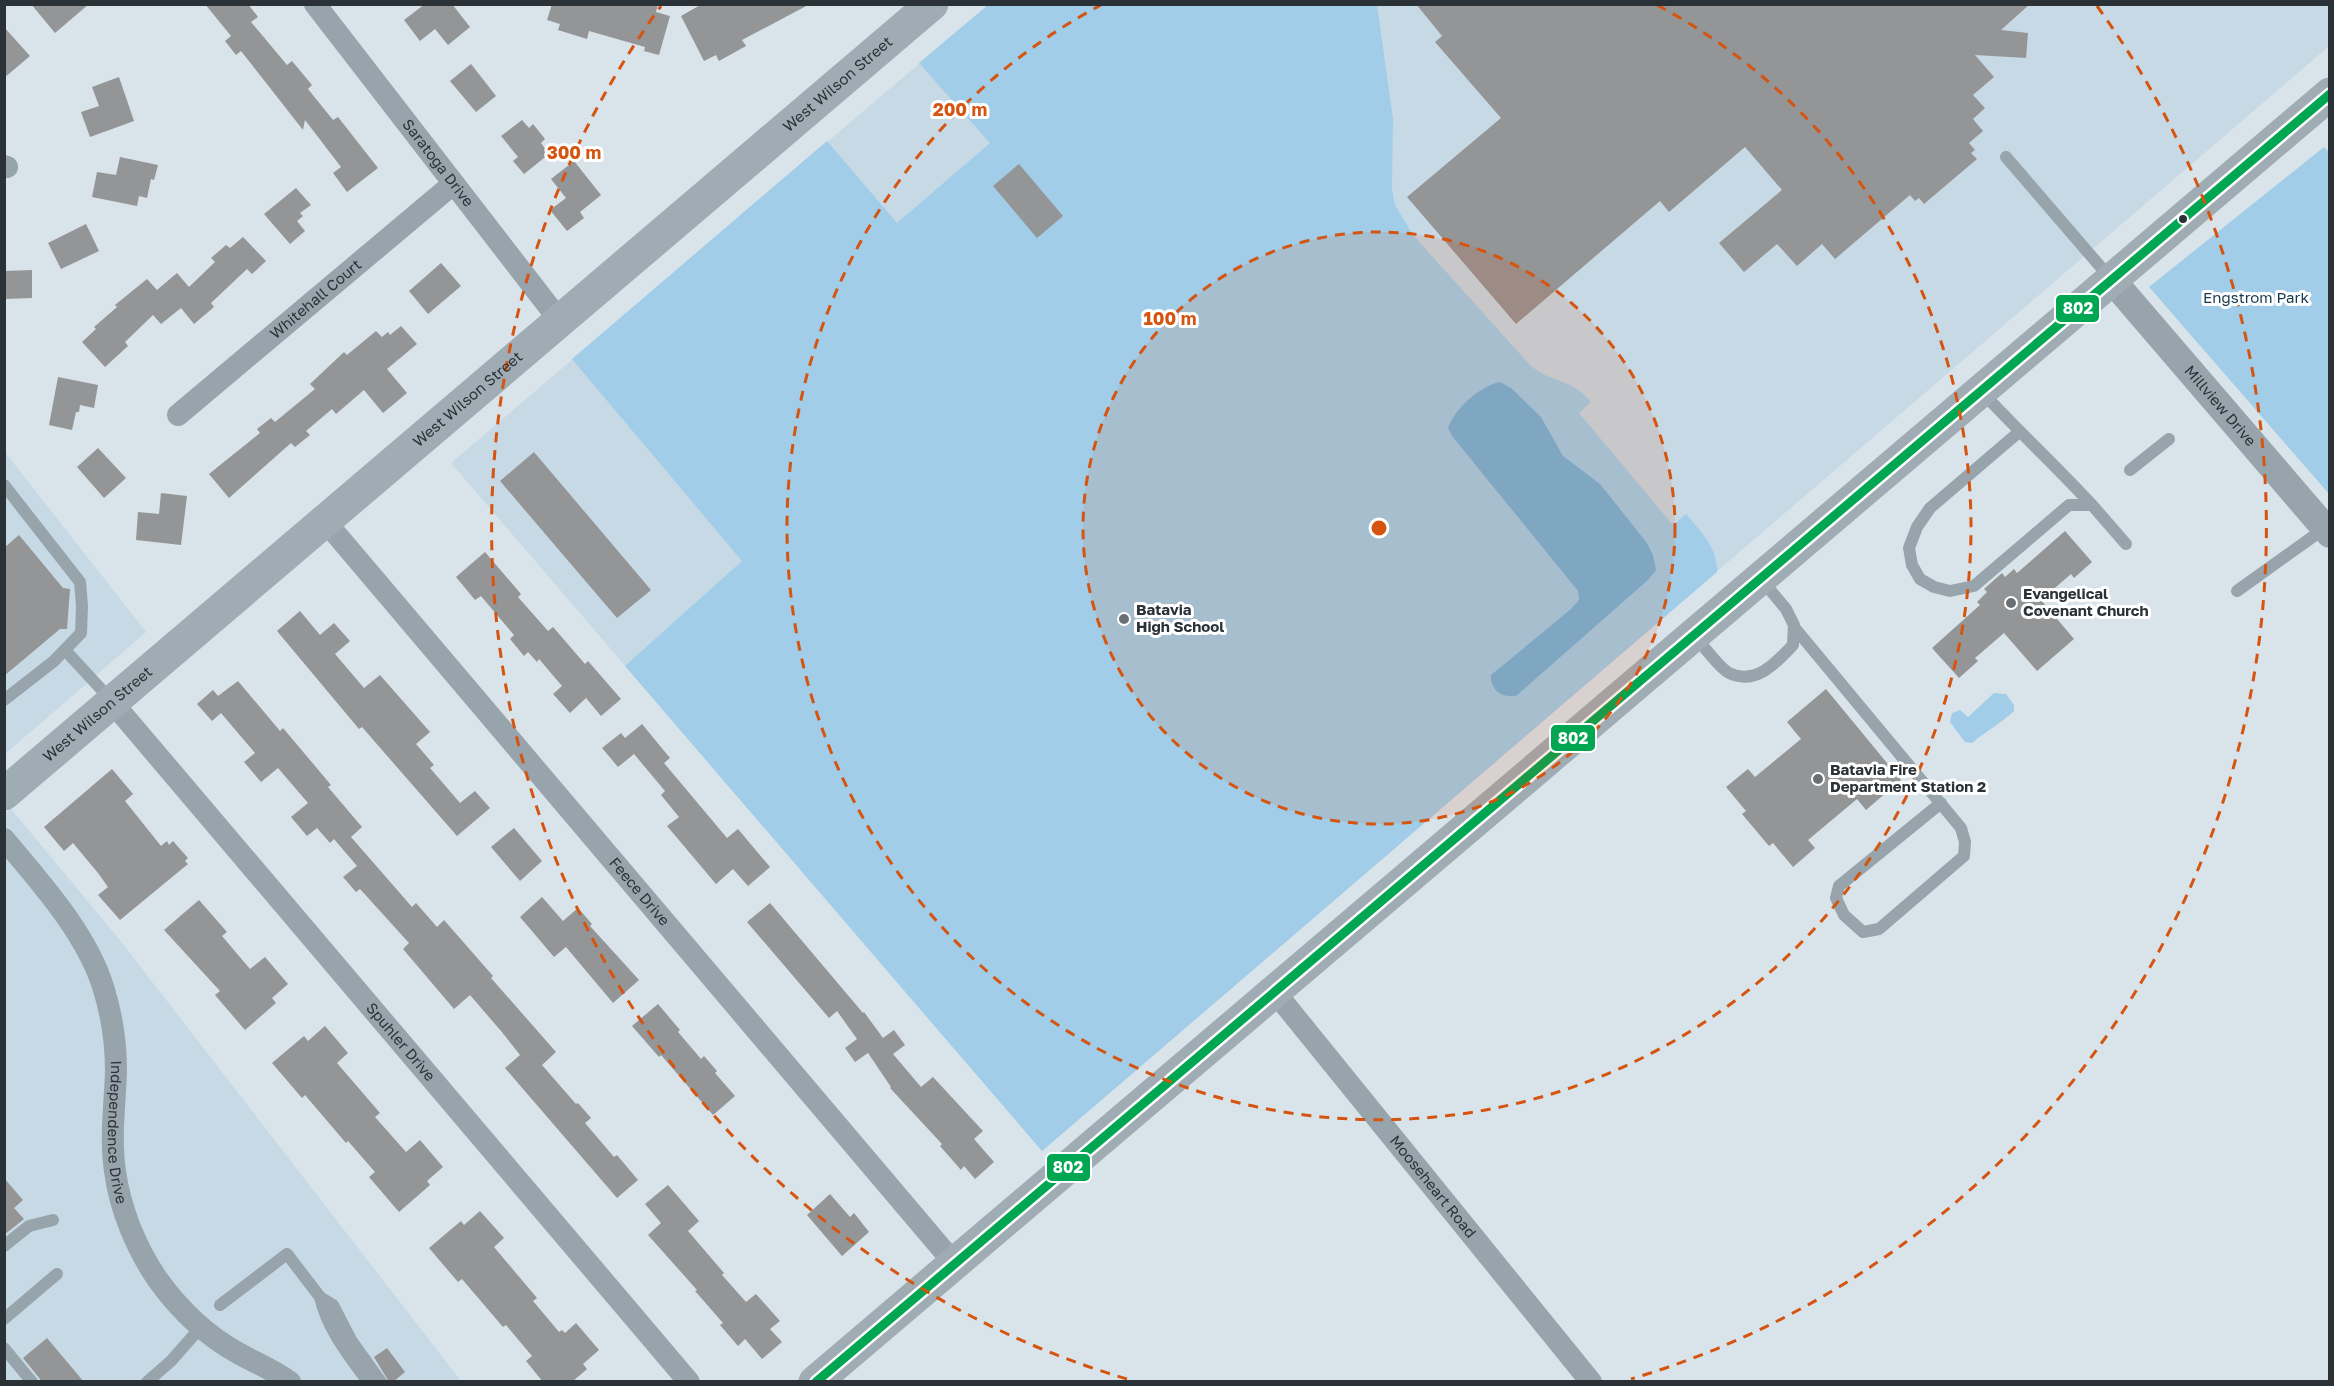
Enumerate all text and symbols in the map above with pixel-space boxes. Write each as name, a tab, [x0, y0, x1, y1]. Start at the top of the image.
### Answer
street label: West Wilson Street	[779, 32, 895, 135]
text: 200 m	[933, 98, 987, 120]
street label: Saratoga Drive	[399, 115, 478, 210]
text: 300 m	[547, 141, 601, 163]
unlabelled marker	[2177, 213, 2189, 225]
street label: Whitehall Court	[266, 255, 365, 342]
park label: Engstrom Park	[2203, 288, 2309, 306]
line badge: 802	[2055, 294, 2100, 323]
text: 802	[2063, 298, 2093, 318]
text: 100 m	[1144, 307, 1196, 329]
street label: West Wilson Street	[409, 347, 525, 450]
street label: Millview Drive	[2181, 361, 2261, 449]
centre of rings	[1369, 518, 1389, 538]
place label: Evangelical Covenant Church	[2023, 584, 2148, 619]
marker: Evangelical Covenant Church	[2004, 596, 2018, 610]
place label: Batavia High School	[1136, 600, 1224, 635]
marker: Batavia High School	[1117, 612, 1131, 626]
street label: West Wilson Street	[39, 662, 155, 765]
line badge: 802	[1550, 724, 1596, 752]
text: 802	[1558, 728, 1588, 748]
place label: Batavia Fire Department Station 2	[1830, 760, 1986, 795]
marker: Batavia Fire Department Station 2	[1811, 772, 1825, 786]
street label: Feece Drive	[606, 853, 674, 929]
street label: Spuhler Drive	[363, 998, 440, 1085]
street label: Independence Drive	[105, 1060, 132, 1206]
street label: Mooseheart Road	[1387, 1131, 1480, 1241]
line badge: 802	[1046, 1153, 1091, 1182]
text: 802	[1053, 1157, 1083, 1177]

